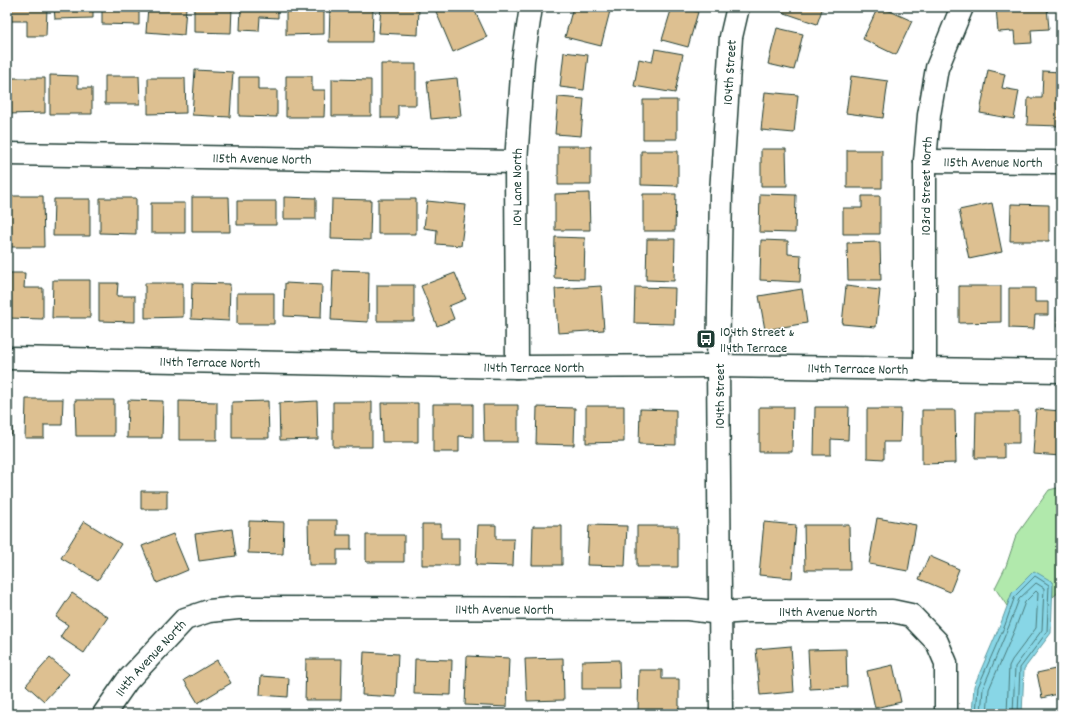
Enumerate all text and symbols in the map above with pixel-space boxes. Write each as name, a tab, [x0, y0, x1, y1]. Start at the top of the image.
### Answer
street label: 104th Street	[719, 39, 743, 106]
street label: 103rd Street North	[917, 136, 939, 236]
street label: 104 Lane North	[508, 148, 529, 226]
street label: 115th Avenue North	[212, 149, 312, 171]
street label: 115th Avenue North	[943, 153, 1043, 174]
place label: 104th Street & 114th Terrace	[720, 323, 795, 359]
bus stop icon: 104th Street & 114th Terrace	[695, 328, 717, 350]
street label: 114th Terrace North	[159, 353, 260, 374]
street label: 114th Terrace North	[483, 358, 584, 379]
street label: 114th Terrace North	[807, 359, 908, 381]
street label: 104th Street	[711, 363, 731, 429]
street label: 114th Avenue North	[455, 600, 554, 621]
street label: 114th Avenue North	[779, 603, 877, 623]
street label: 114th Avenue North	[111, 616, 192, 701]

